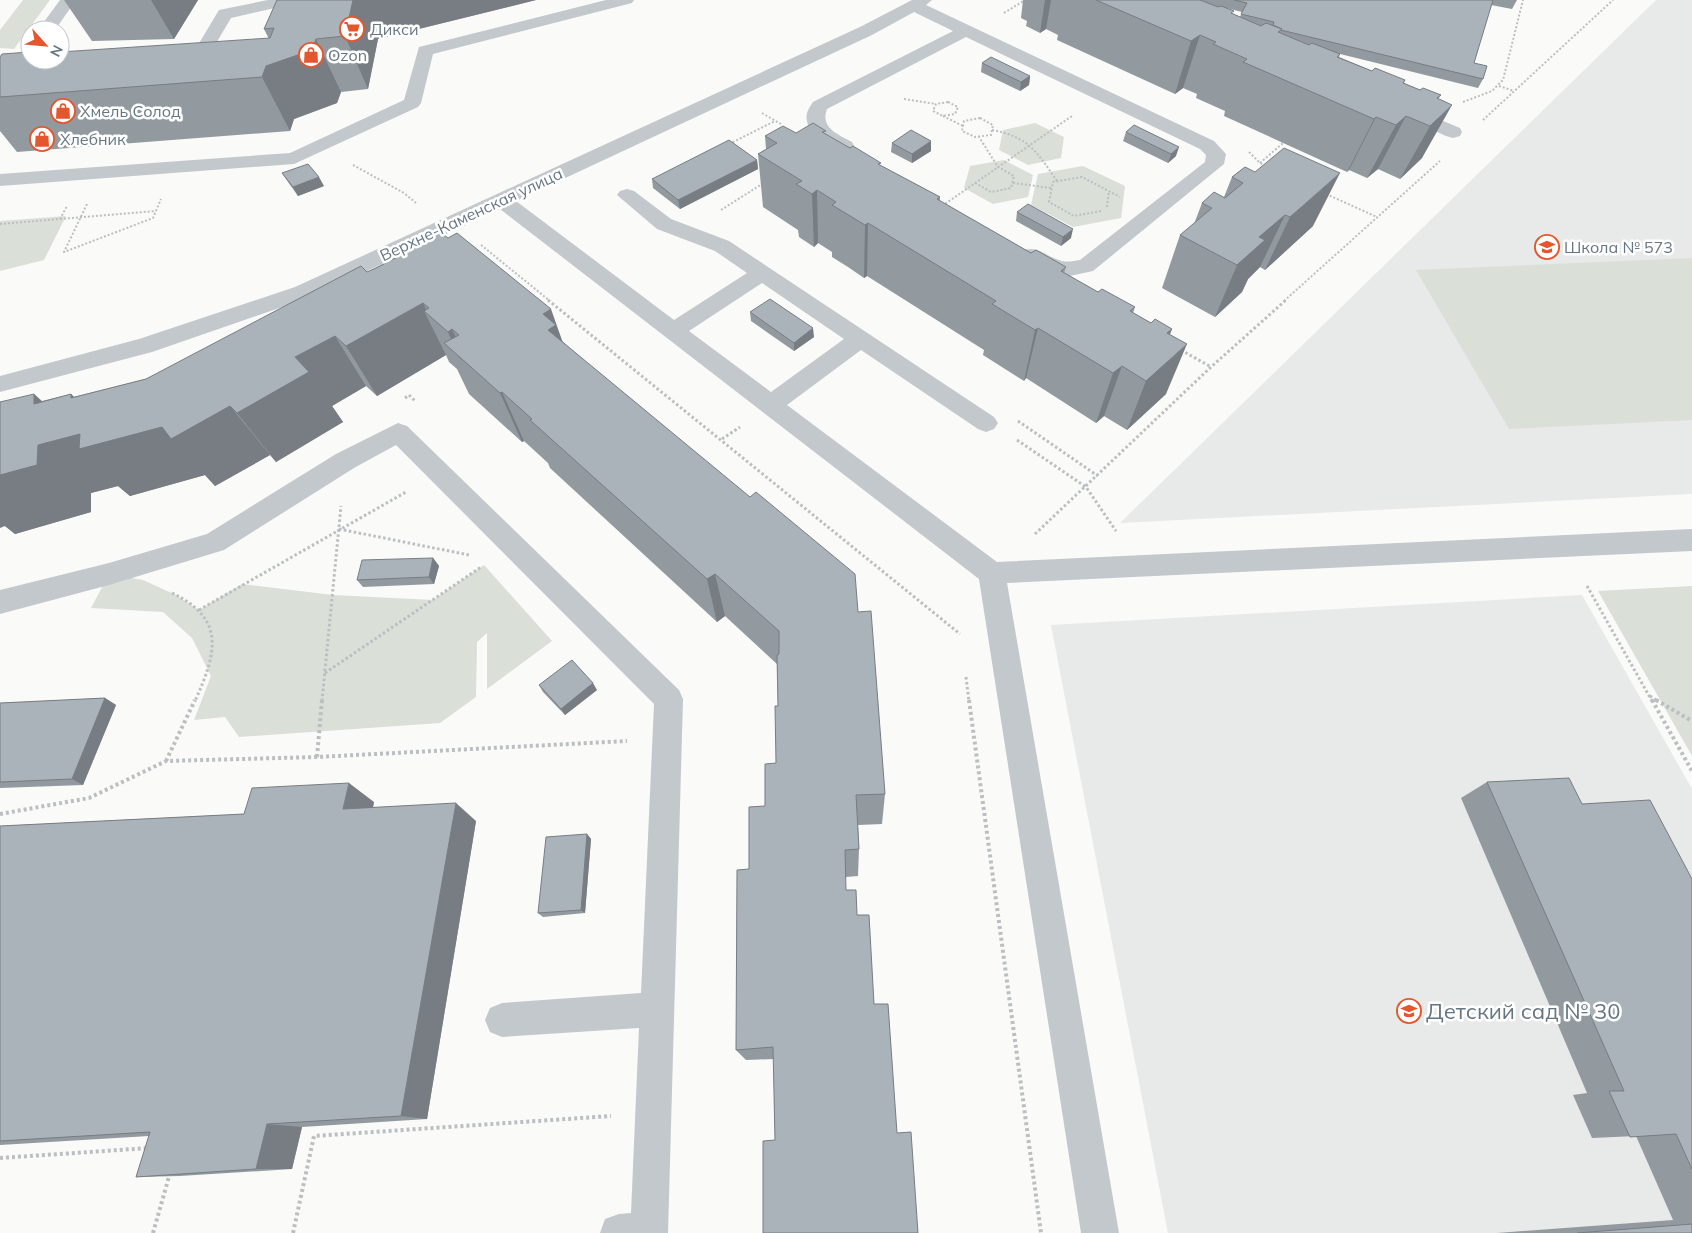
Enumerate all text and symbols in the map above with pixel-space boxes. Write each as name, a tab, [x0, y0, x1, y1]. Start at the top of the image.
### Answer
supermarket icon: Дикси	[339, 16, 365, 42]
place label: Дикси	[370, 19, 419, 39]
north arrow	[20, 20, 70, 70]
text: N	[46, 42, 67, 60]
shop icon: Ozon	[298, 42, 324, 68]
place label: Ozon	[328, 45, 367, 65]
shop icon: Хмель Солод	[50, 98, 76, 124]
place label: Хмель Солод	[80, 101, 181, 121]
shop icon: Хлебник	[29, 126, 55, 152]
place label: Хлебник	[60, 129, 126, 149]
street label: Верхне-Каменская улица	[377, 163, 565, 265]
school or university icon: Школа № 573	[1534, 234, 1560, 260]
place label: Школа № 573	[1564, 237, 1673, 257]
place label: Детский сад № 30	[1426, 997, 1620, 1025]
school or university icon: Детский сад № 30	[1396, 998, 1422, 1024]

